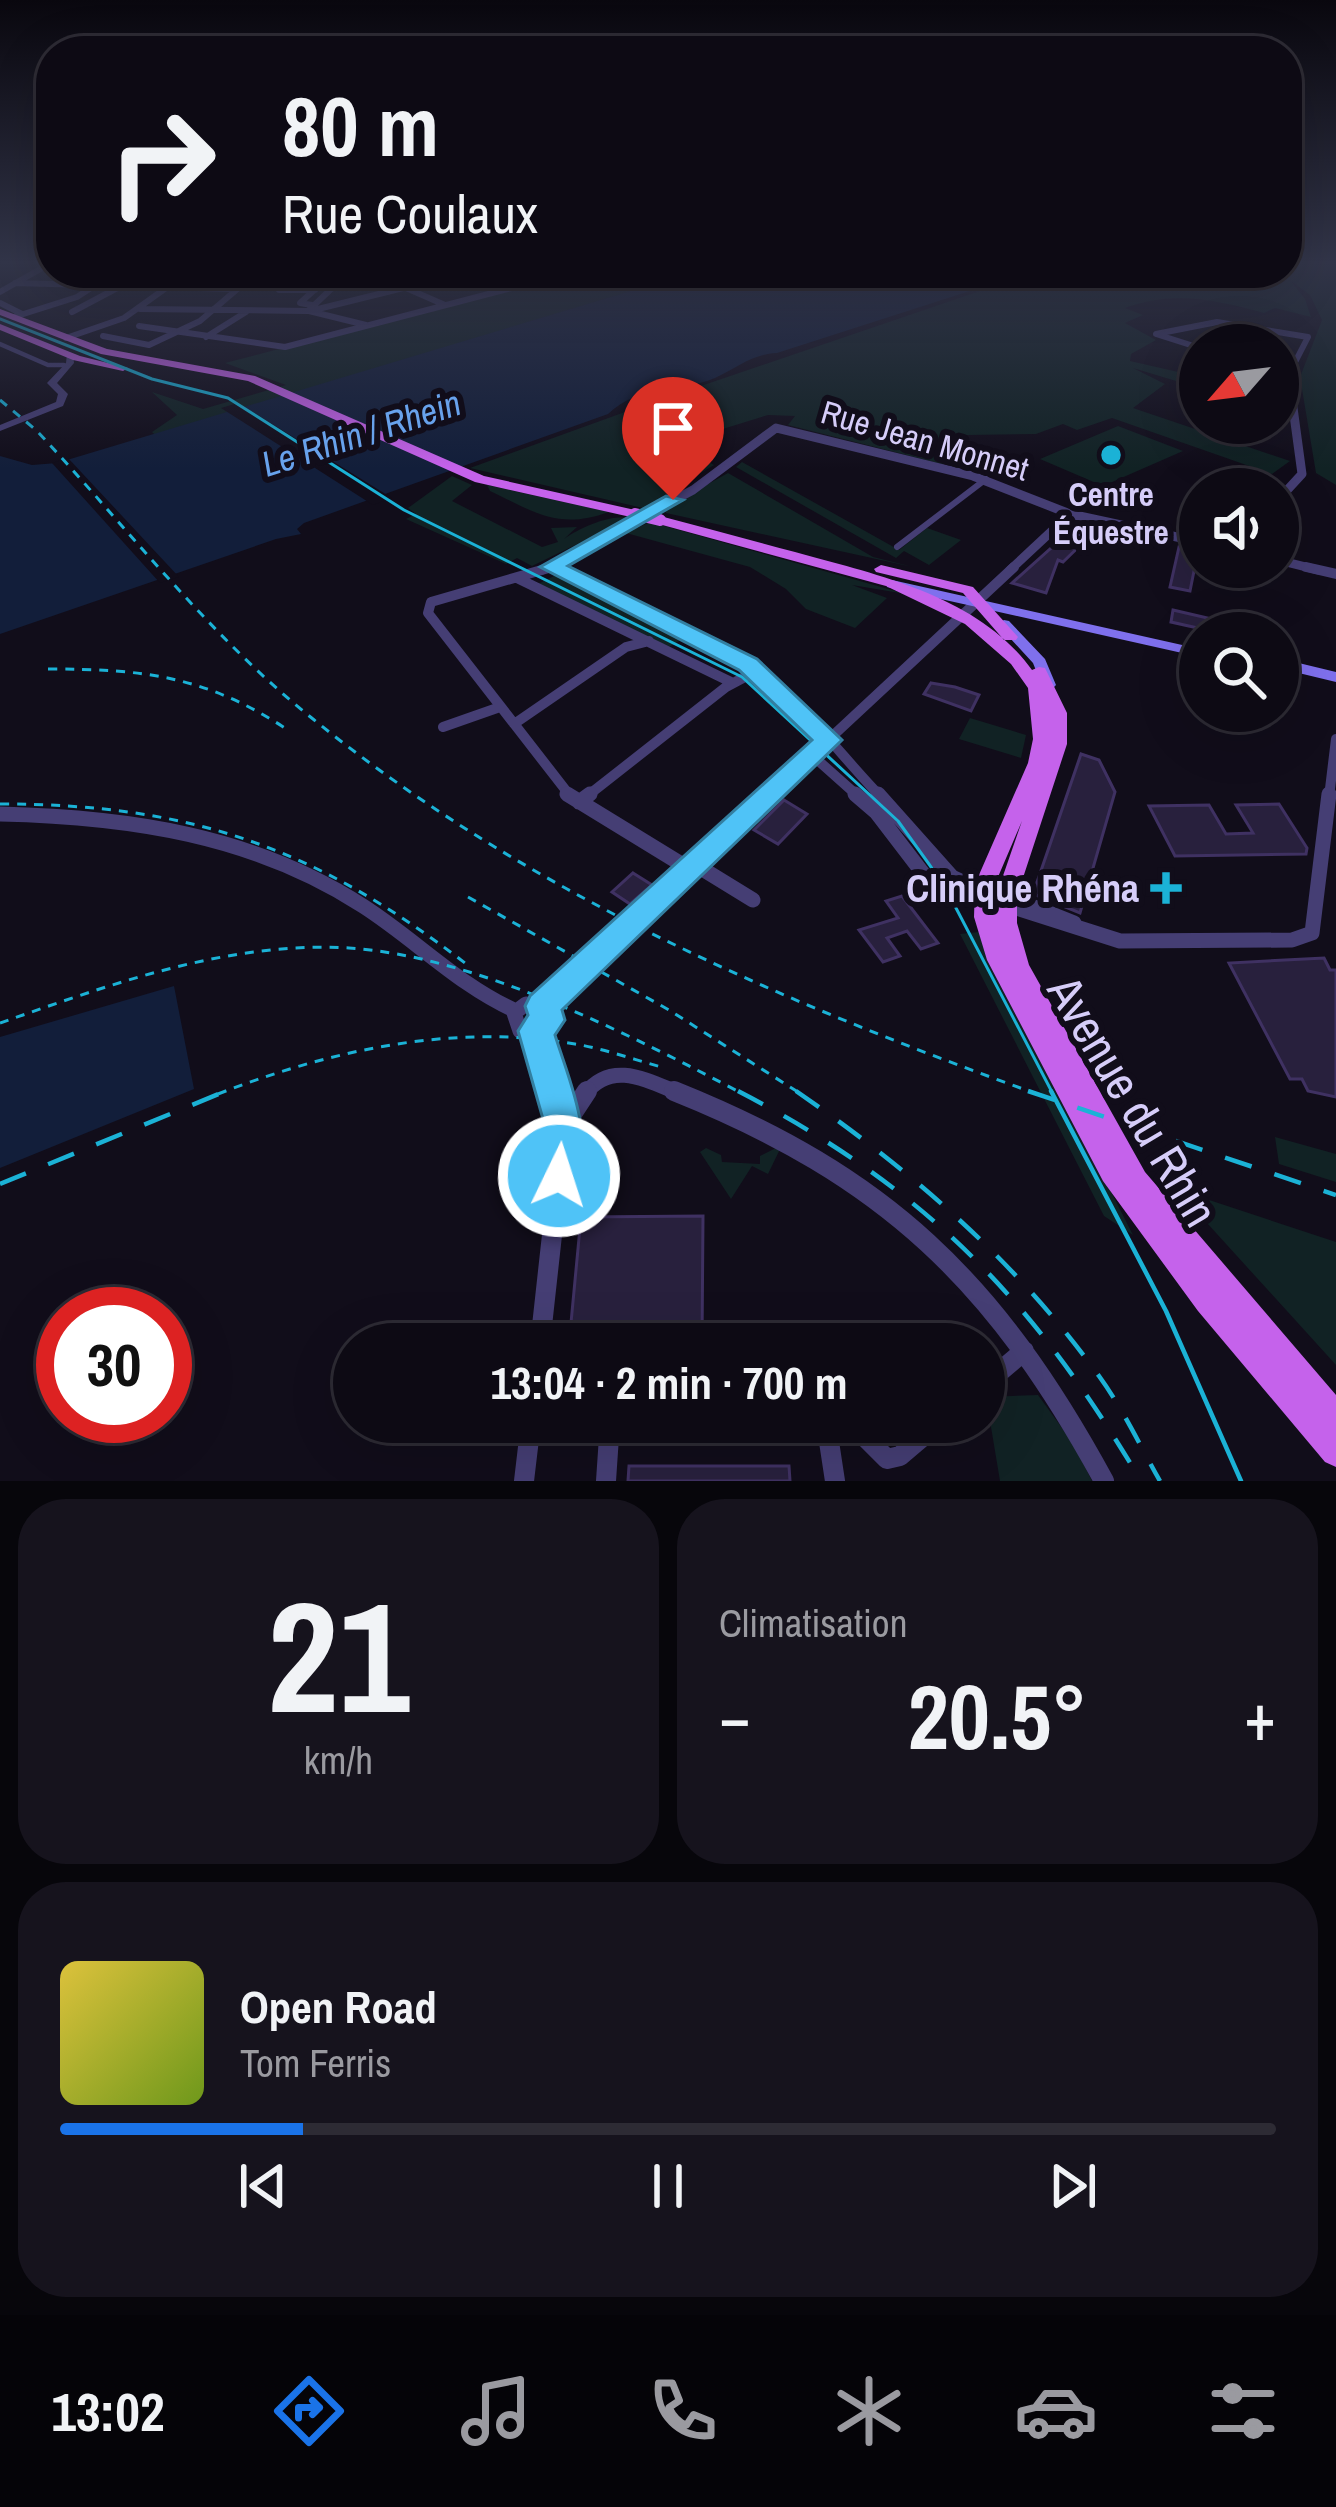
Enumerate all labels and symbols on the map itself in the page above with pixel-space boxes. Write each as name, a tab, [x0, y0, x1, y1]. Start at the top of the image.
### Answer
north arrow	[1179, 324, 1299, 444]
pin	[622, 377, 724, 500]
water label: Le Rhin / Rhein	[255, 378, 467, 488]
street label: Rue Jean Monnet	[816, 389, 1034, 491]
marker: Centre Équestre	[1098, 442, 1124, 468]
place label: Centre Équestre	[1053, 472, 1169, 554]
place label: Clinique Rhéna	[906, 862, 1139, 914]
marker: Clinique Rhéna	[1150, 872, 1182, 904]
street label: Avenue du Rhin	[1033, 962, 1234, 1238]
position arrow	[496, 1113, 622, 1239]
speed limit sign: 30	[36, 1287, 192, 1443]

